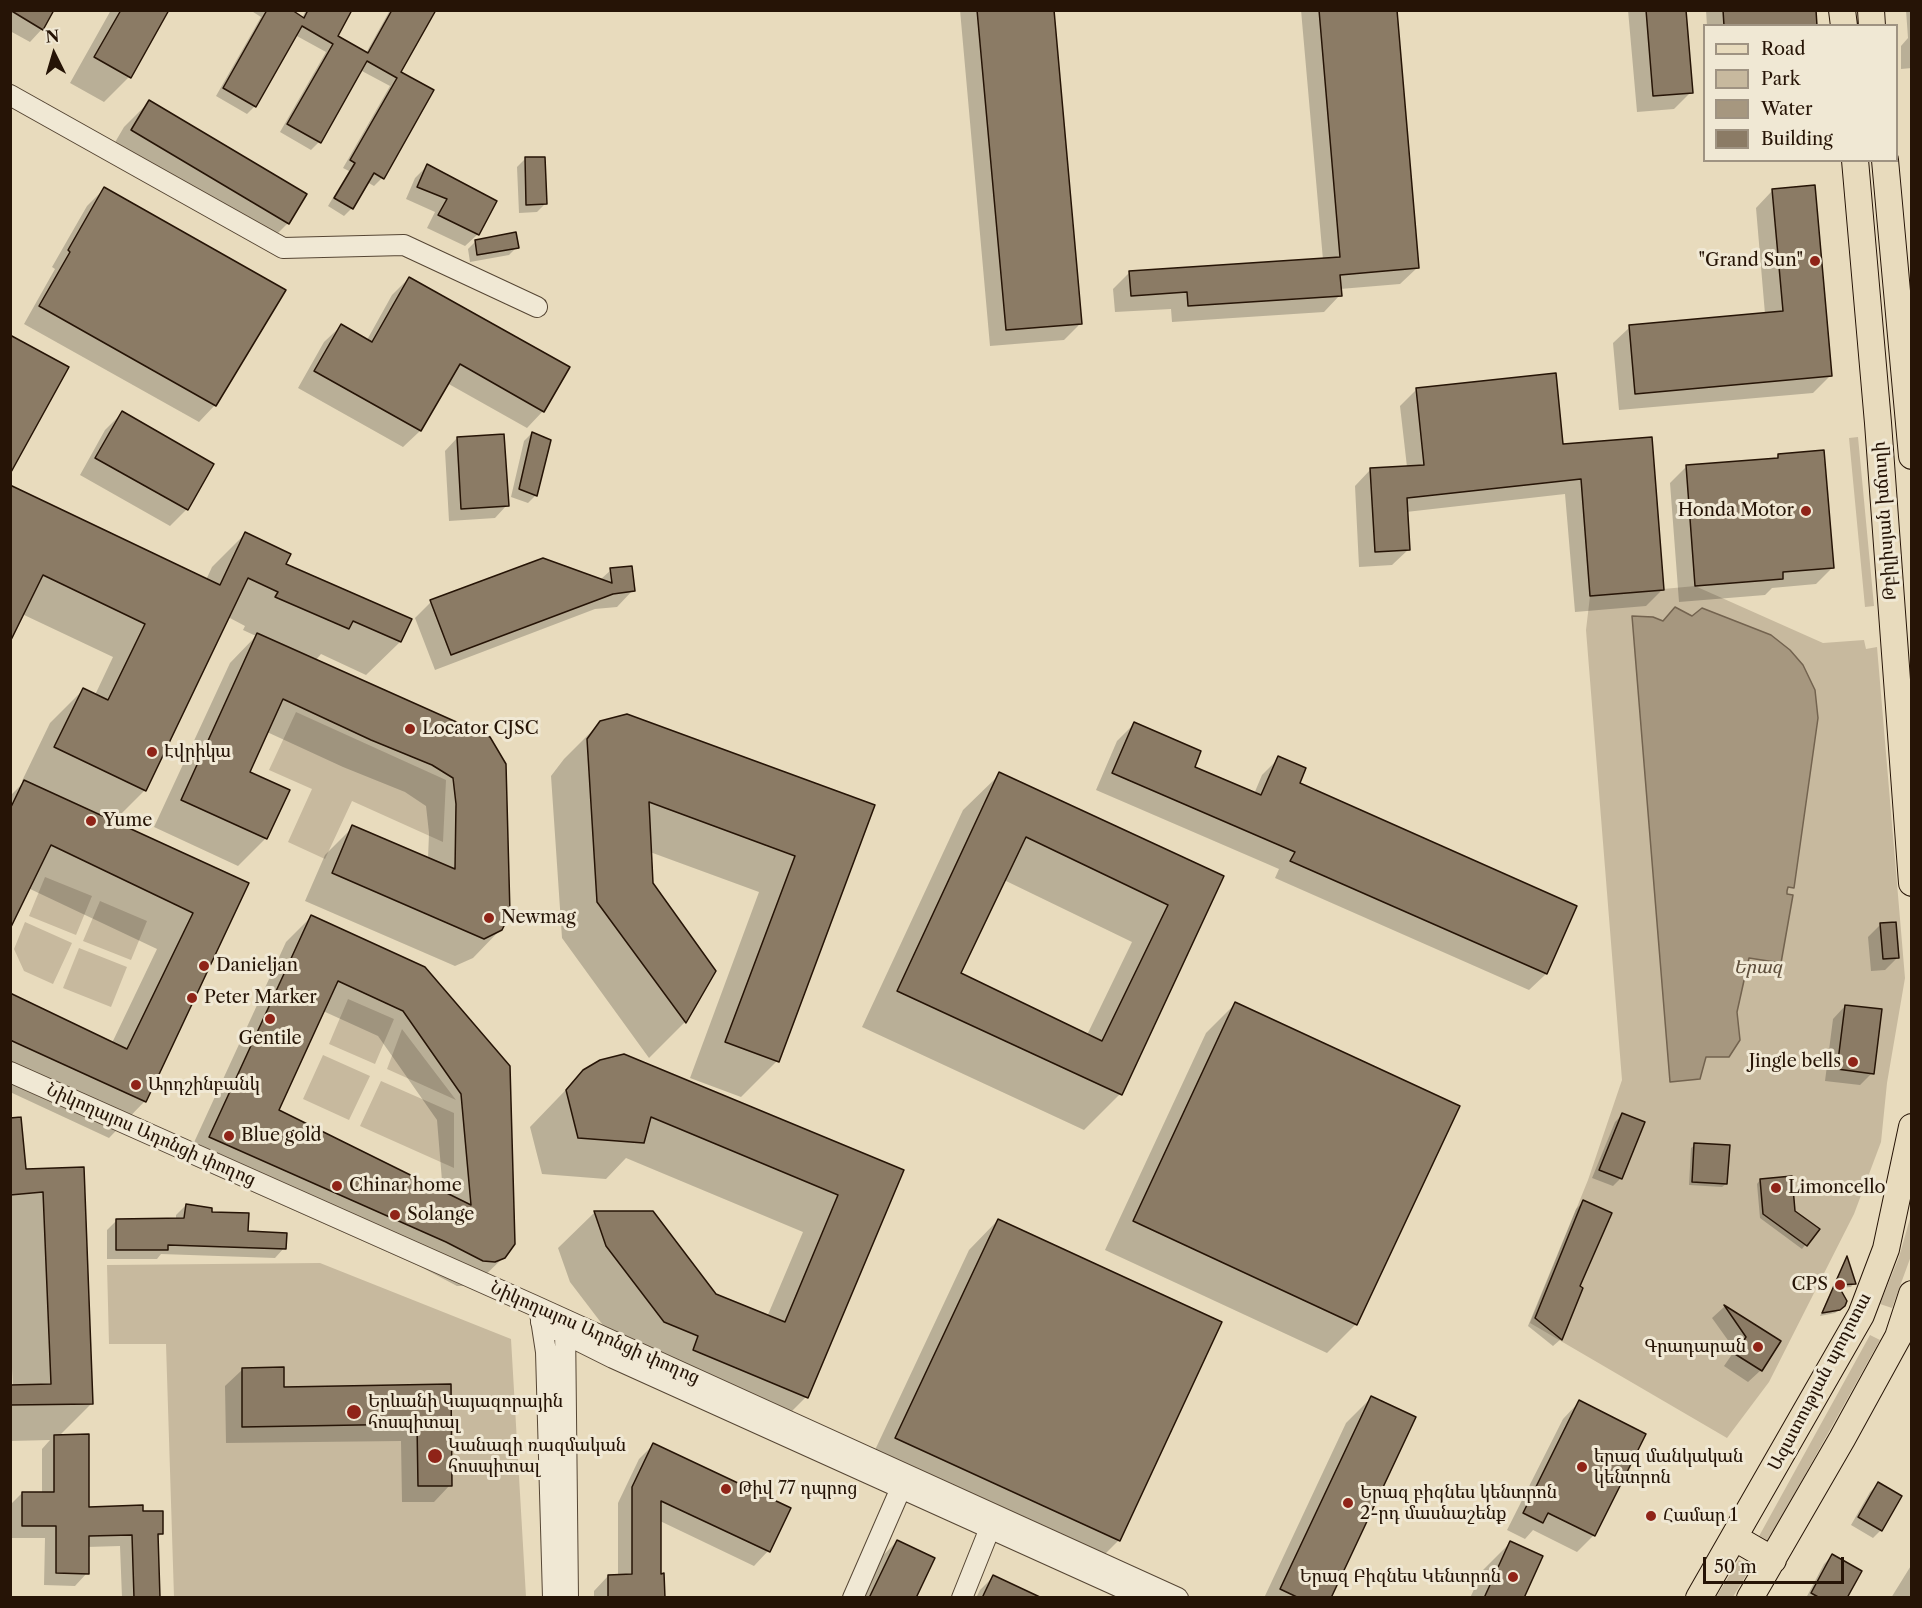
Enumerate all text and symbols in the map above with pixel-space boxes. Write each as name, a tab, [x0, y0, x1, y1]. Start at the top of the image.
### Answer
north arrow	[24, 24, 84, 84]
legend	[1703, 24, 1898, 162]
text: N	[45, 26, 60, 47]
text: Road	[1761, 38, 1806, 60]
text: Park	[1761, 68, 1800, 90]
text: Water	[1761, 98, 1813, 120]
text: Building	[1761, 128, 1833, 150]
place label: "Grand Sun"	[1698, 250, 1803, 272]
marker: "Grand Sun"	[1808, 254, 1822, 268]
street label: Թբիլիսյան խճուղի	[1869, 441, 1901, 601]
place label: Honda Motor	[1678, 500, 1794, 522]
marker: Honda Motor	[1799, 504, 1813, 518]
place label: Locator CJSC	[422, 718, 539, 740]
marker: Locator CJSC	[403, 722, 417, 736]
place label: Էվրիկա	[164, 741, 231, 763]
marker: Էվրիկա	[145, 745, 159, 759]
place label: Yume	[103, 810, 152, 832]
marker: Yume	[84, 814, 98, 828]
place label: Newmag	[501, 907, 576, 929]
marker: Newmag	[482, 911, 496, 925]
place label: Danieljan	[216, 955, 298, 977]
park label: Երազ	[1734, 957, 1782, 979]
marker: Danieljan	[197, 959, 211, 973]
place label: Peter Marker	[204, 987, 317, 1009]
marker: Peter Marker	[185, 991, 199, 1005]
marker: Gentile	[263, 1012, 277, 1026]
place label: Gentile	[238, 1028, 302, 1050]
place label: Jingle bells	[1749, 1051, 1841, 1073]
marker: Jingle bells	[1846, 1055, 1860, 1069]
place label: Արդշինբանկ	[148, 1074, 260, 1096]
marker: Արդշինբանկ	[129, 1078, 143, 1092]
street label: Նիկողայոս Ադոնցի փողոց	[43, 1079, 259, 1191]
place label: Blue gold	[241, 1125, 322, 1147]
marker: Blue gold	[222, 1129, 236, 1143]
place label: Chinar home	[349, 1175, 462, 1197]
place label: Limoncello	[1788, 1177, 1886, 1199]
marker: Chinar home	[330, 1179, 344, 1193]
marker: Limoncello	[1769, 1181, 1783, 1195]
place label: Solange	[407, 1204, 474, 1226]
marker: Solange	[388, 1208, 402, 1222]
place label: CPS	[1791, 1274, 1828, 1296]
street label: Նիկողայոս Ադոնցի փողոց	[487, 1277, 703, 1389]
marker: CPS	[1833, 1278, 1847, 1292]
street label: Ազատության պողոտա	[1764, 1289, 1876, 1475]
place label: Գրադարան	[1644, 1336, 1746, 1358]
marker: Գրադարան	[1751, 1340, 1765, 1354]
place label: Երևանի Կայազորային հոսպիտալ	[368, 1391, 563, 1434]
marker: Երևանի Կայազորային հոսպիտալ	[345, 1403, 363, 1421]
place label: Կանազի ռազմական հոսպիտալ	[448, 1435, 626, 1478]
place label: երազ մանկական կենտրոն	[1594, 1446, 1743, 1488]
marker: Կանազի ռազմական հոսպիտալ	[426, 1447, 444, 1465]
marker: երազ մանկական կենտրոն	[1575, 1460, 1589, 1474]
place label: Թիվ 77 դպրոց	[738, 1478, 857, 1500]
marker: Թիվ 77 դպրոց	[719, 1482, 733, 1496]
place label: Երազ բիզնես կենտրոն 2-րդ մասնաշենք	[1360, 1482, 1557, 1524]
marker: Երազ բիզնես կենտրոն 2-րդ մասնաշենք	[1341, 1496, 1355, 1510]
place label: Համար 1	[1663, 1505, 1738, 1527]
marker: Համար 1	[1644, 1509, 1658, 1523]
scale bar	[1706, 1545, 1847, 1583]
text: 50 m	[1714, 1556, 1757, 1578]
place label: Երազ Բիզնես Կենտրոն	[1300, 1566, 1501, 1588]
marker: Երազ Բիզնես Կենտրոն	[1506, 1570, 1520, 1584]

